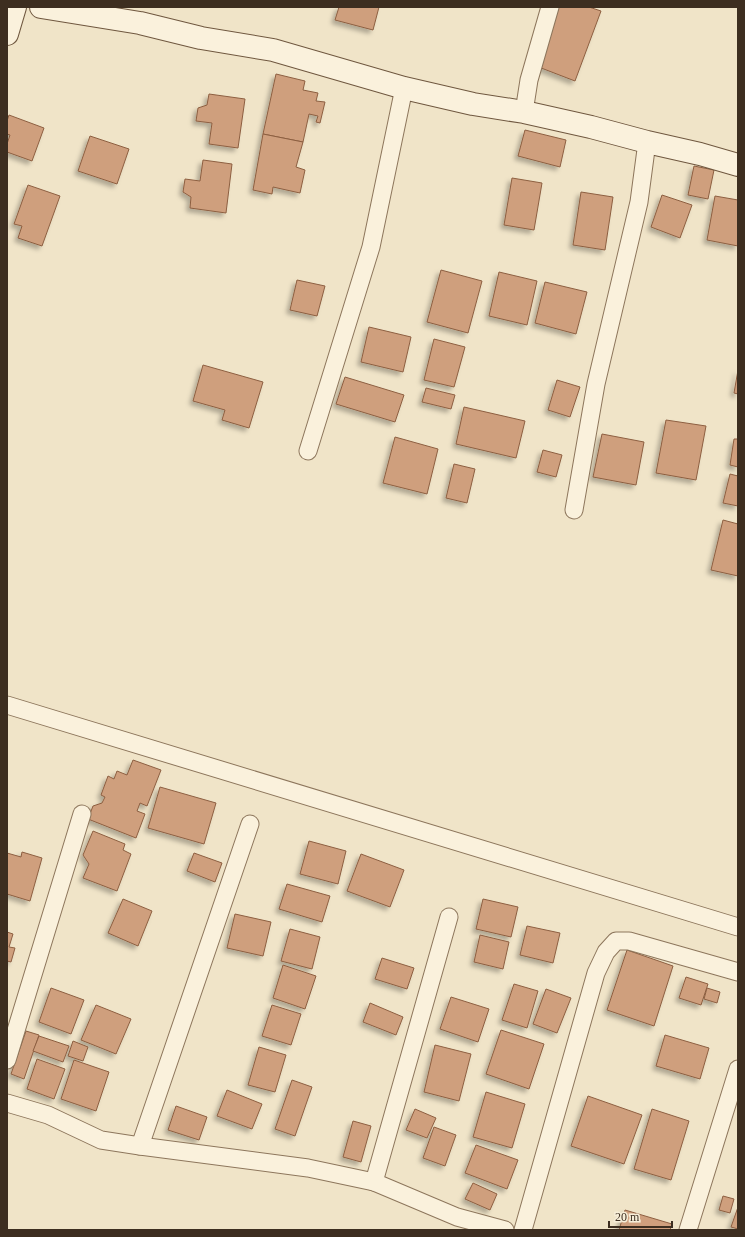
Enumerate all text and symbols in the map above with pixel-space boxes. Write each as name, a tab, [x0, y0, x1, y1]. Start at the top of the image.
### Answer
scale bar	[609, 1203, 672, 1229]
text: 20 m	[615, 1210, 640, 1224]

